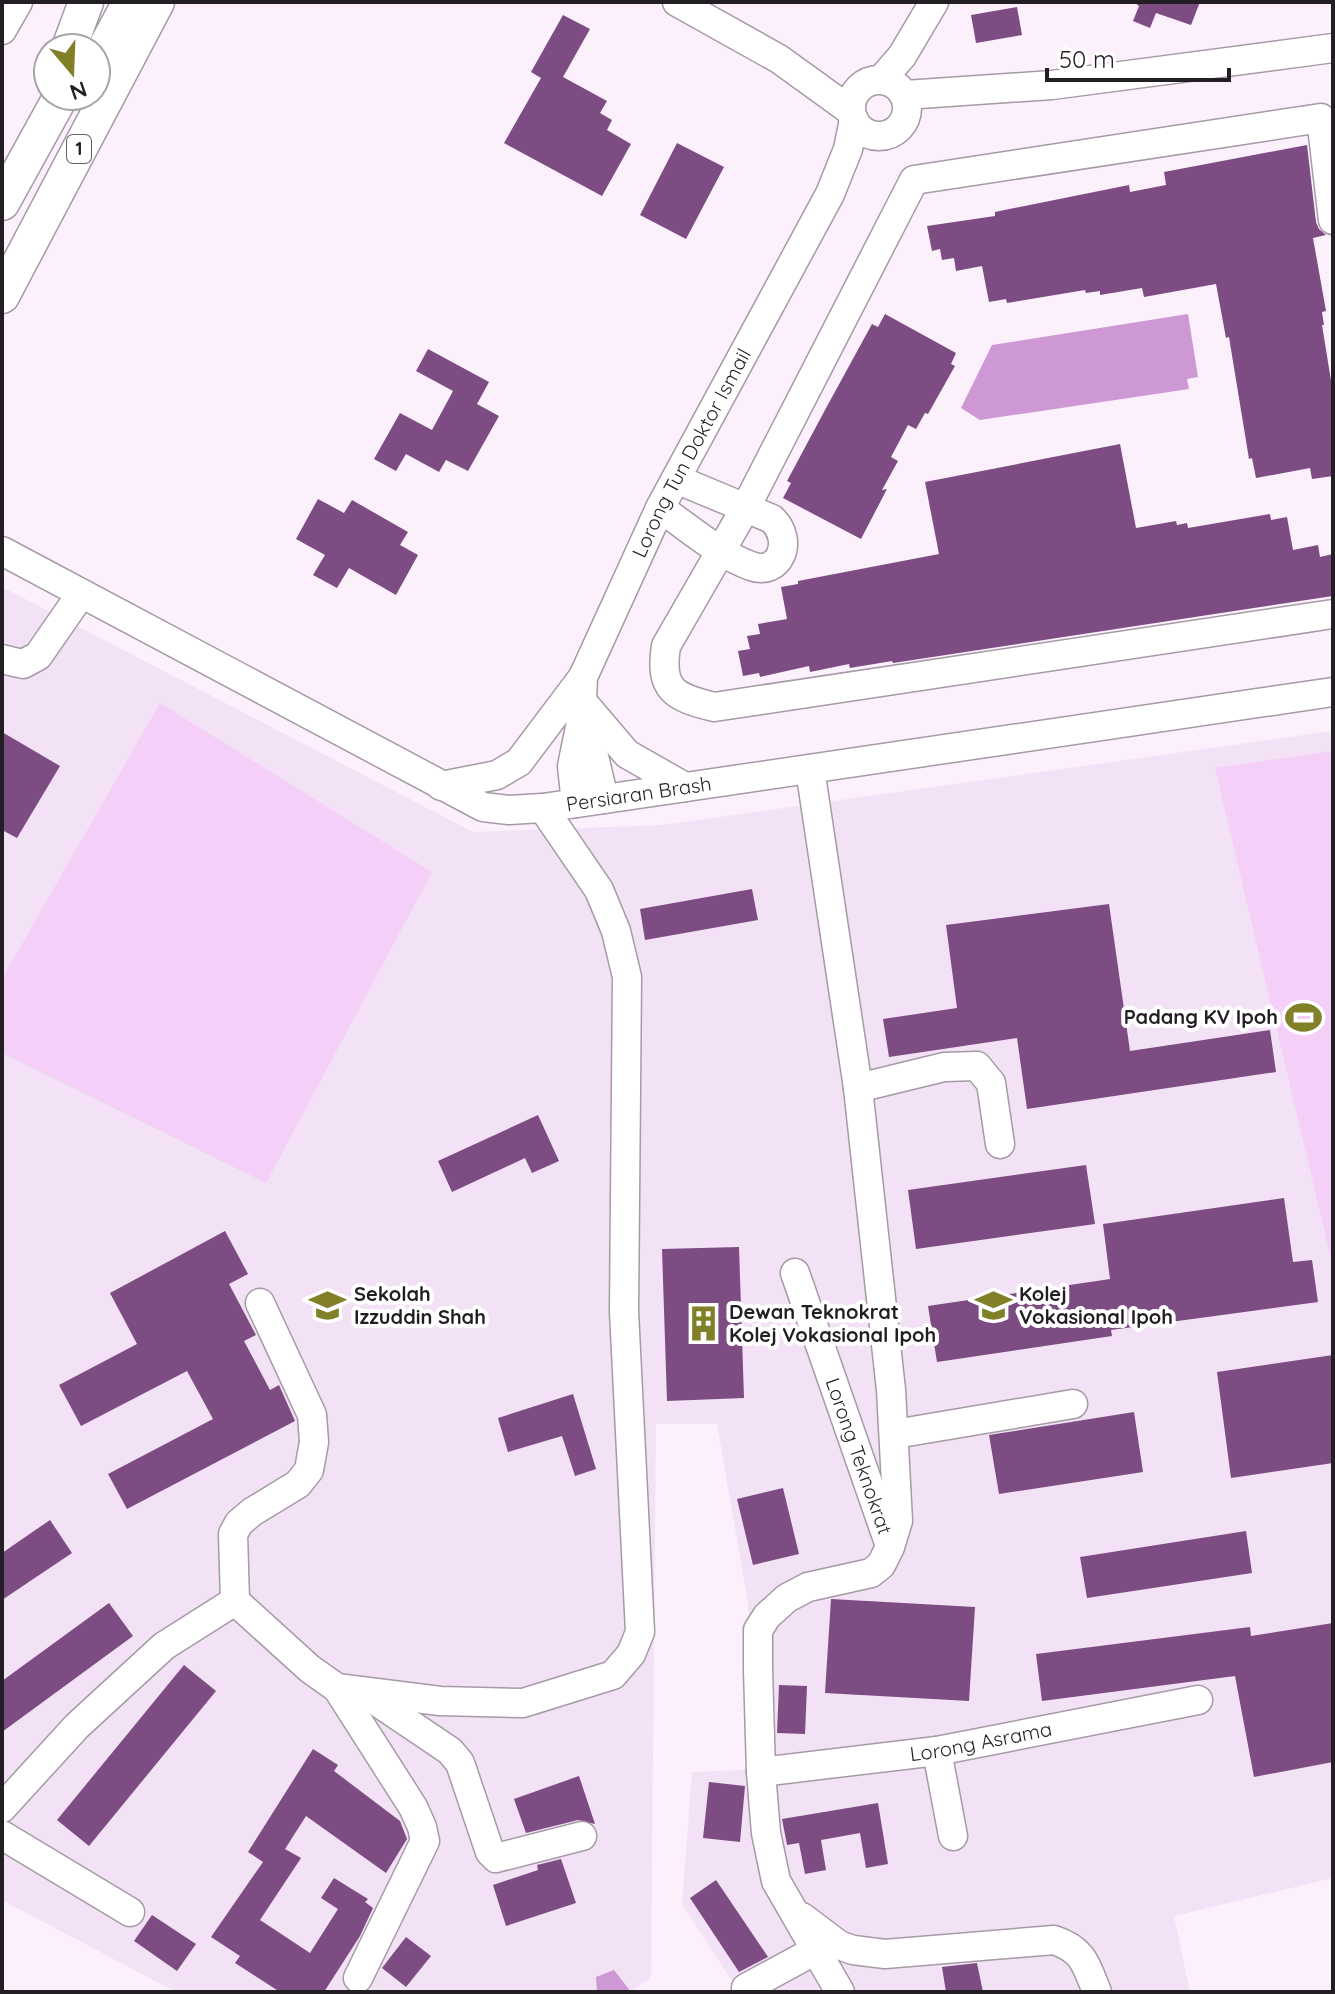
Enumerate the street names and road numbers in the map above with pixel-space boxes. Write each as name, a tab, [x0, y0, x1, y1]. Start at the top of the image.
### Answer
road number: 1	[67, 135, 91, 163]
street label: Lorong Tun Doktor Ismail	[626, 344, 756, 561]
street label: Persiaran Brash	[564, 770, 713, 816]
street label: Lorong Teknokrat	[820, 1374, 898, 1538]
street label: Lorong Asrama	[908, 1716, 1054, 1766]

